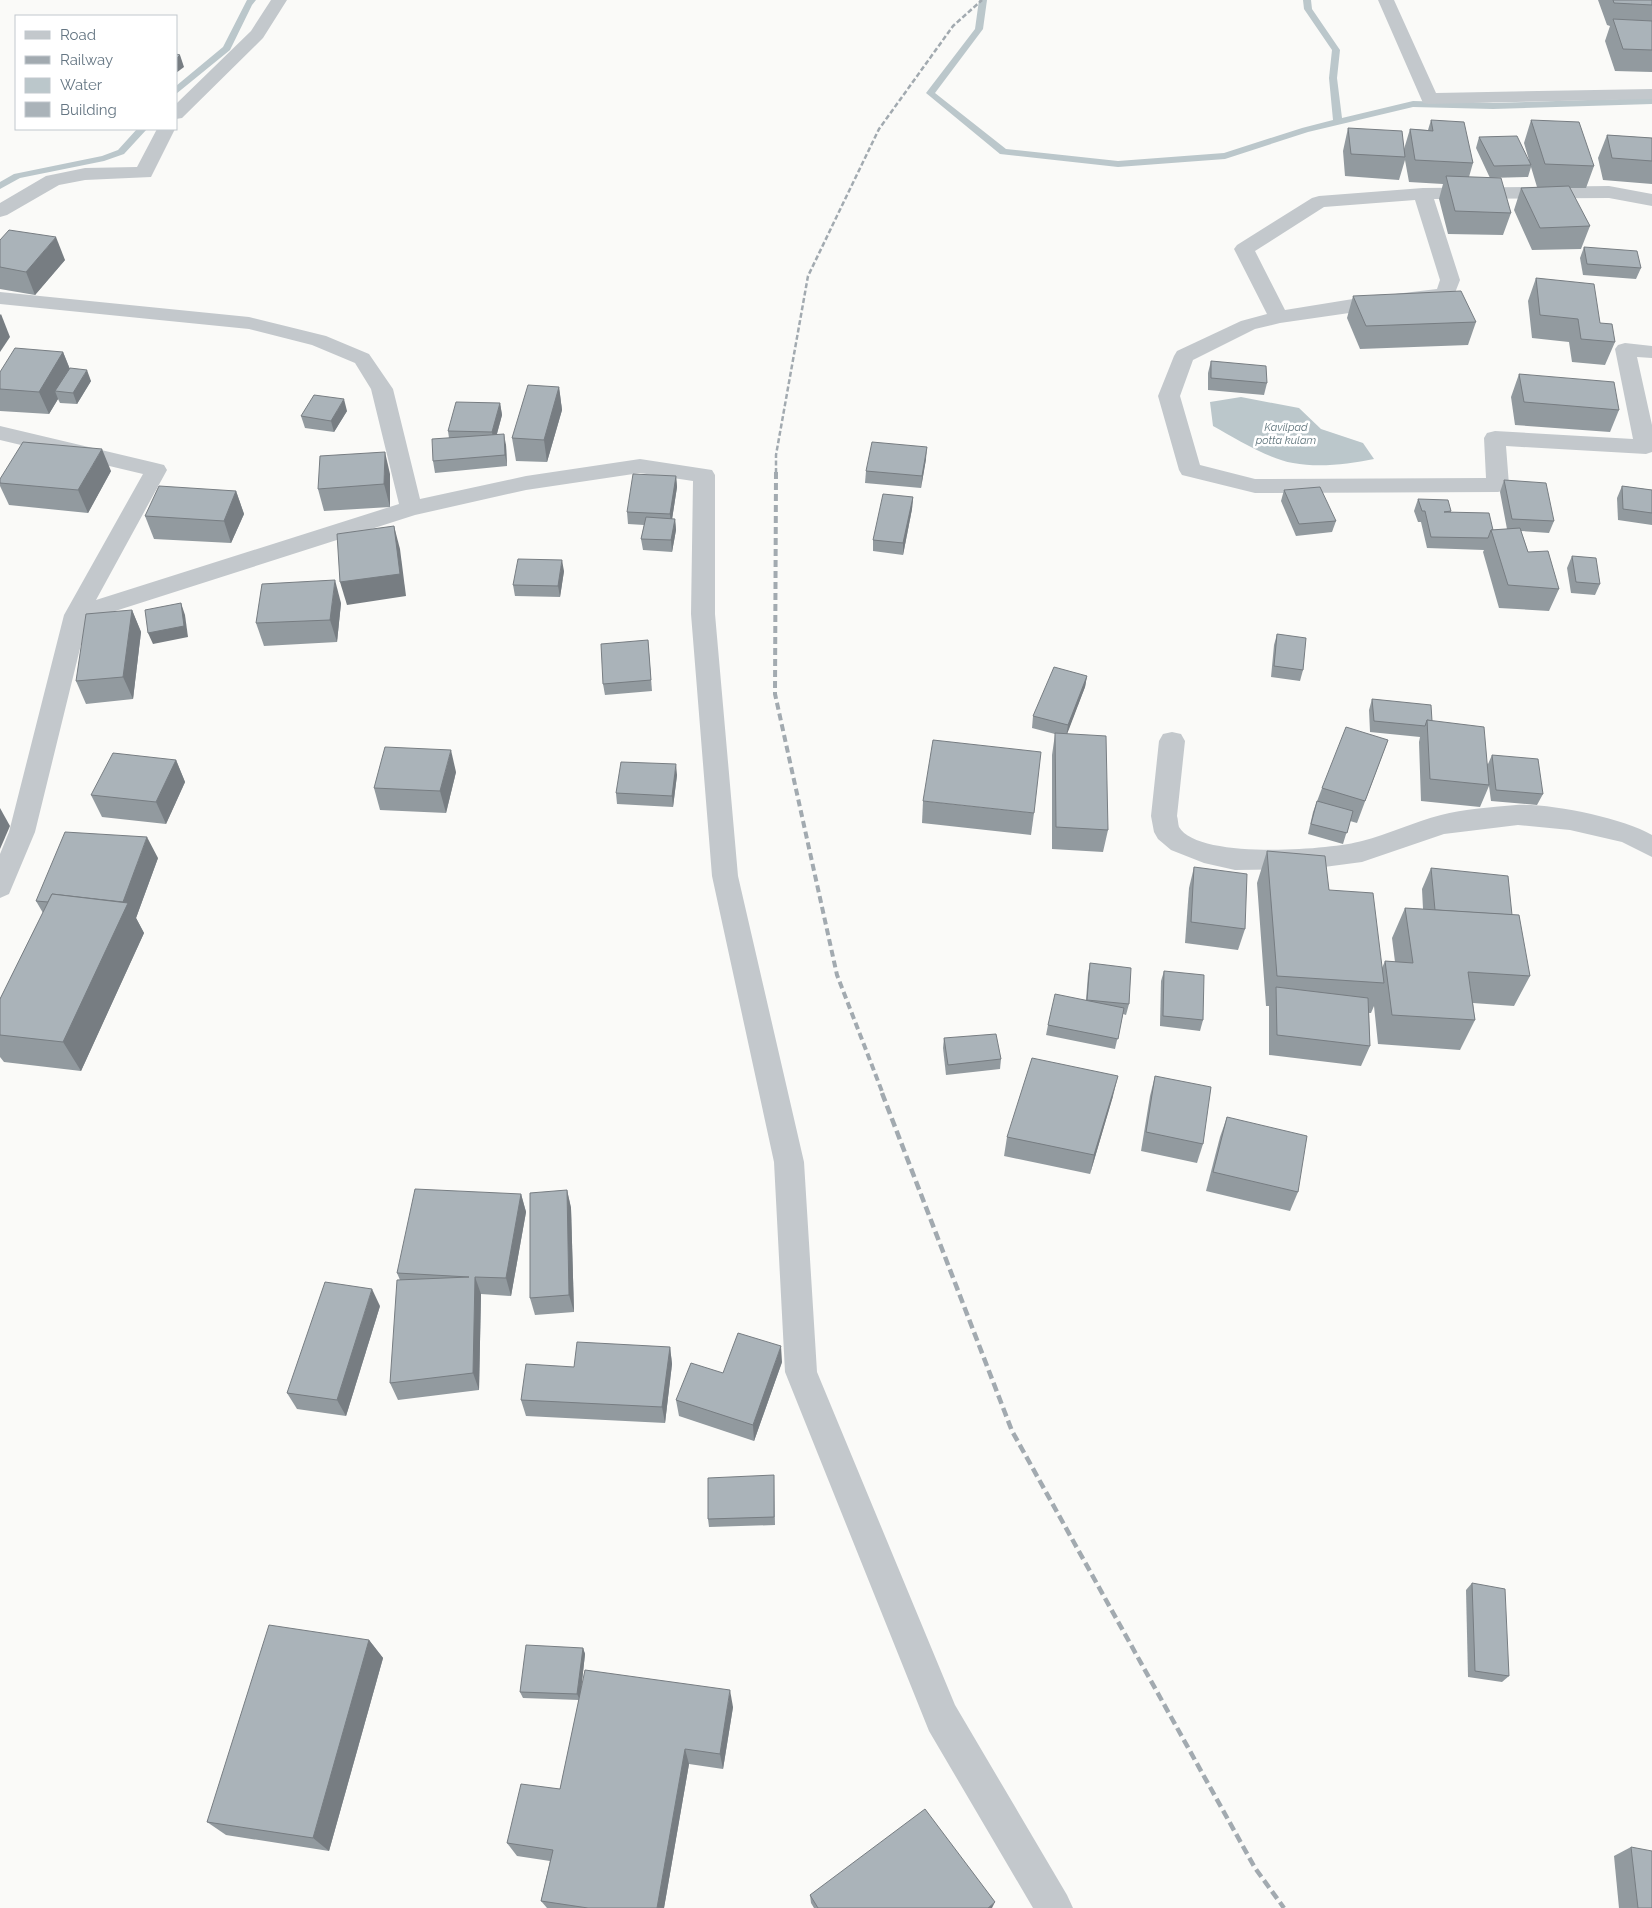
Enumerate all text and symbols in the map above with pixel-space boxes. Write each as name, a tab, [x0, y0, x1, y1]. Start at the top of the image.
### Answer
legend	[15, 15, 178, 130]
text: Road	[60, 26, 96, 44]
text: Railway	[60, 51, 113, 69]
text: Water	[60, 76, 103, 94]
text: Building	[60, 101, 117, 119]
water label: Kavilpad potta kulam	[1255, 421, 1316, 447]

